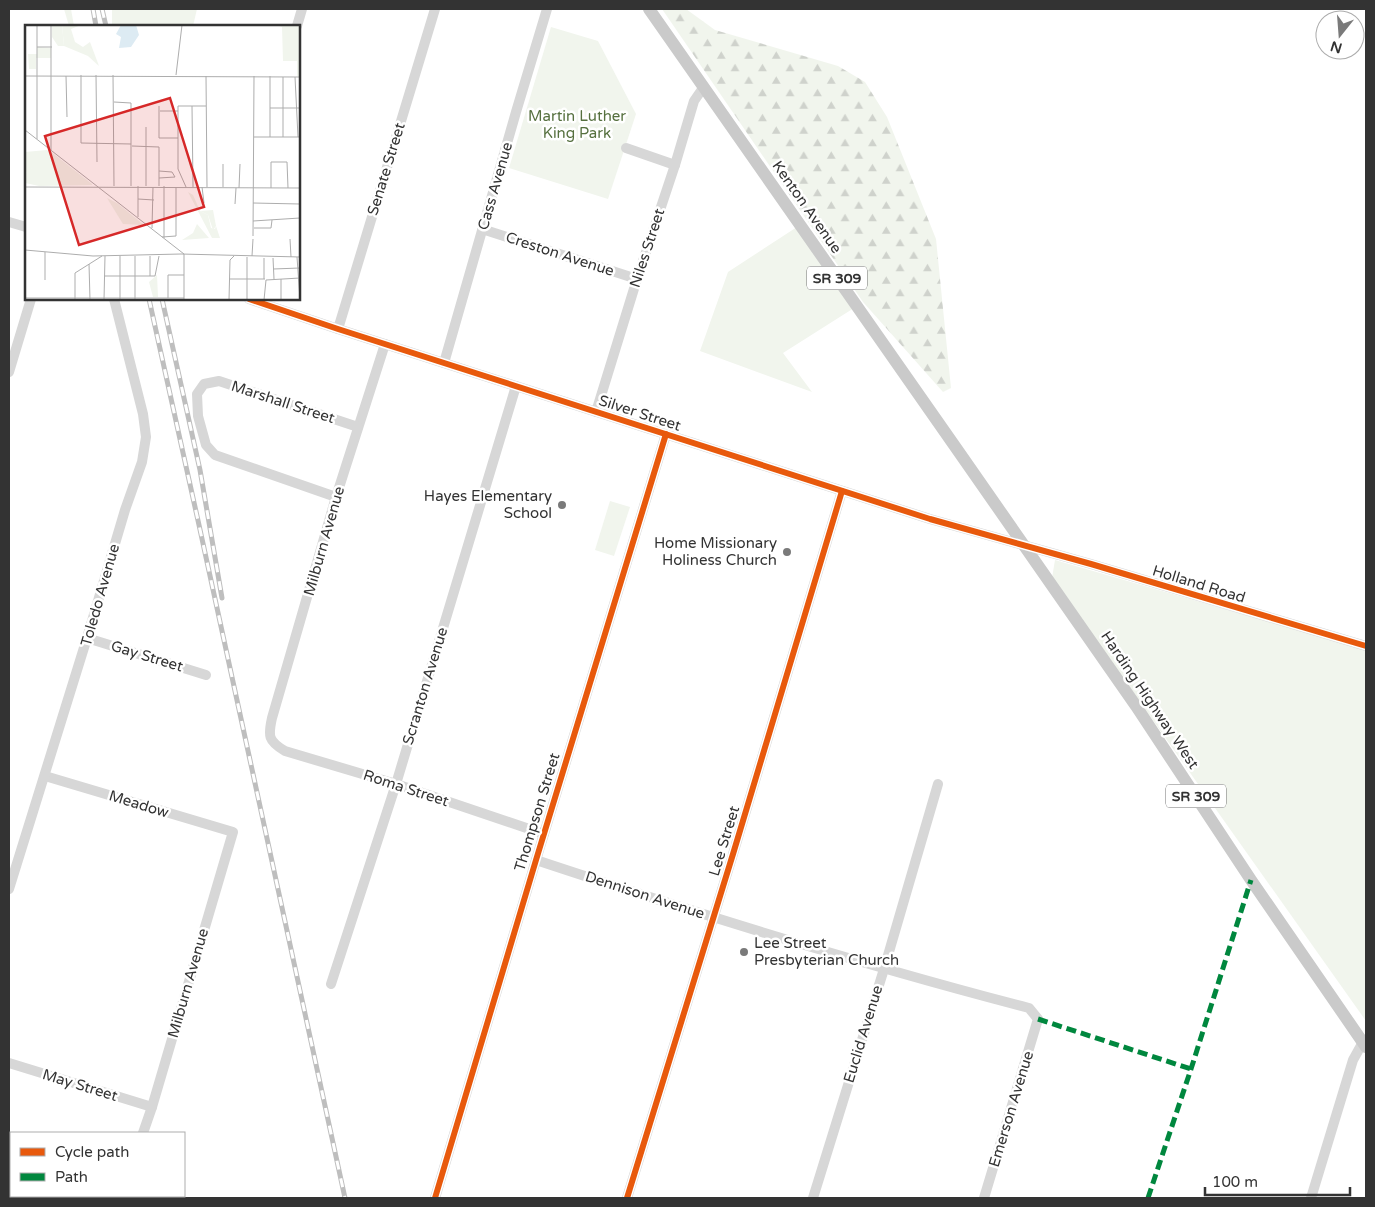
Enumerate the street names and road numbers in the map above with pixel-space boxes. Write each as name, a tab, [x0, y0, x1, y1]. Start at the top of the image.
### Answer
street label: Senate Street	[363, 120, 409, 218]
street label: Cass Avenue	[474, 140, 516, 232]
street label: Kenton Avenue	[768, 157, 846, 257]
street label: Niles Street	[626, 206, 668, 290]
street label: Creston Avenue	[504, 228, 616, 280]
road number: SR 309	[807, 266, 867, 290]
street label: Marshall Street	[229, 377, 337, 427]
street label: Silver Street	[597, 391, 684, 435]
street label: Milburn Avenue	[300, 484, 348, 598]
street label: Toledo Avenue	[77, 542, 123, 648]
street label: Holland Road	[1150, 561, 1248, 607]
street label: Scranton Avenue	[399, 625, 451, 747]
street label: Harding Highway West	[1097, 628, 1203, 773]
street label: Gay Street	[109, 637, 185, 676]
street label: Thompson Street	[510, 750, 564, 873]
street label: Roma Street	[361, 766, 451, 810]
road number: SR 309	[1166, 784, 1226, 808]
street label: Meadow	[107, 786, 171, 822]
street label: Lee Street	[705, 803, 743, 878]
street label: Dennison Avenue	[583, 867, 707, 923]
street label: Milburn Avenue	[164, 926, 212, 1040]
street label: Euclid Avenue	[840, 983, 886, 1085]
street label: Emerson Avenue	[985, 1049, 1037, 1169]
street label: May Street	[40, 1065, 120, 1105]

